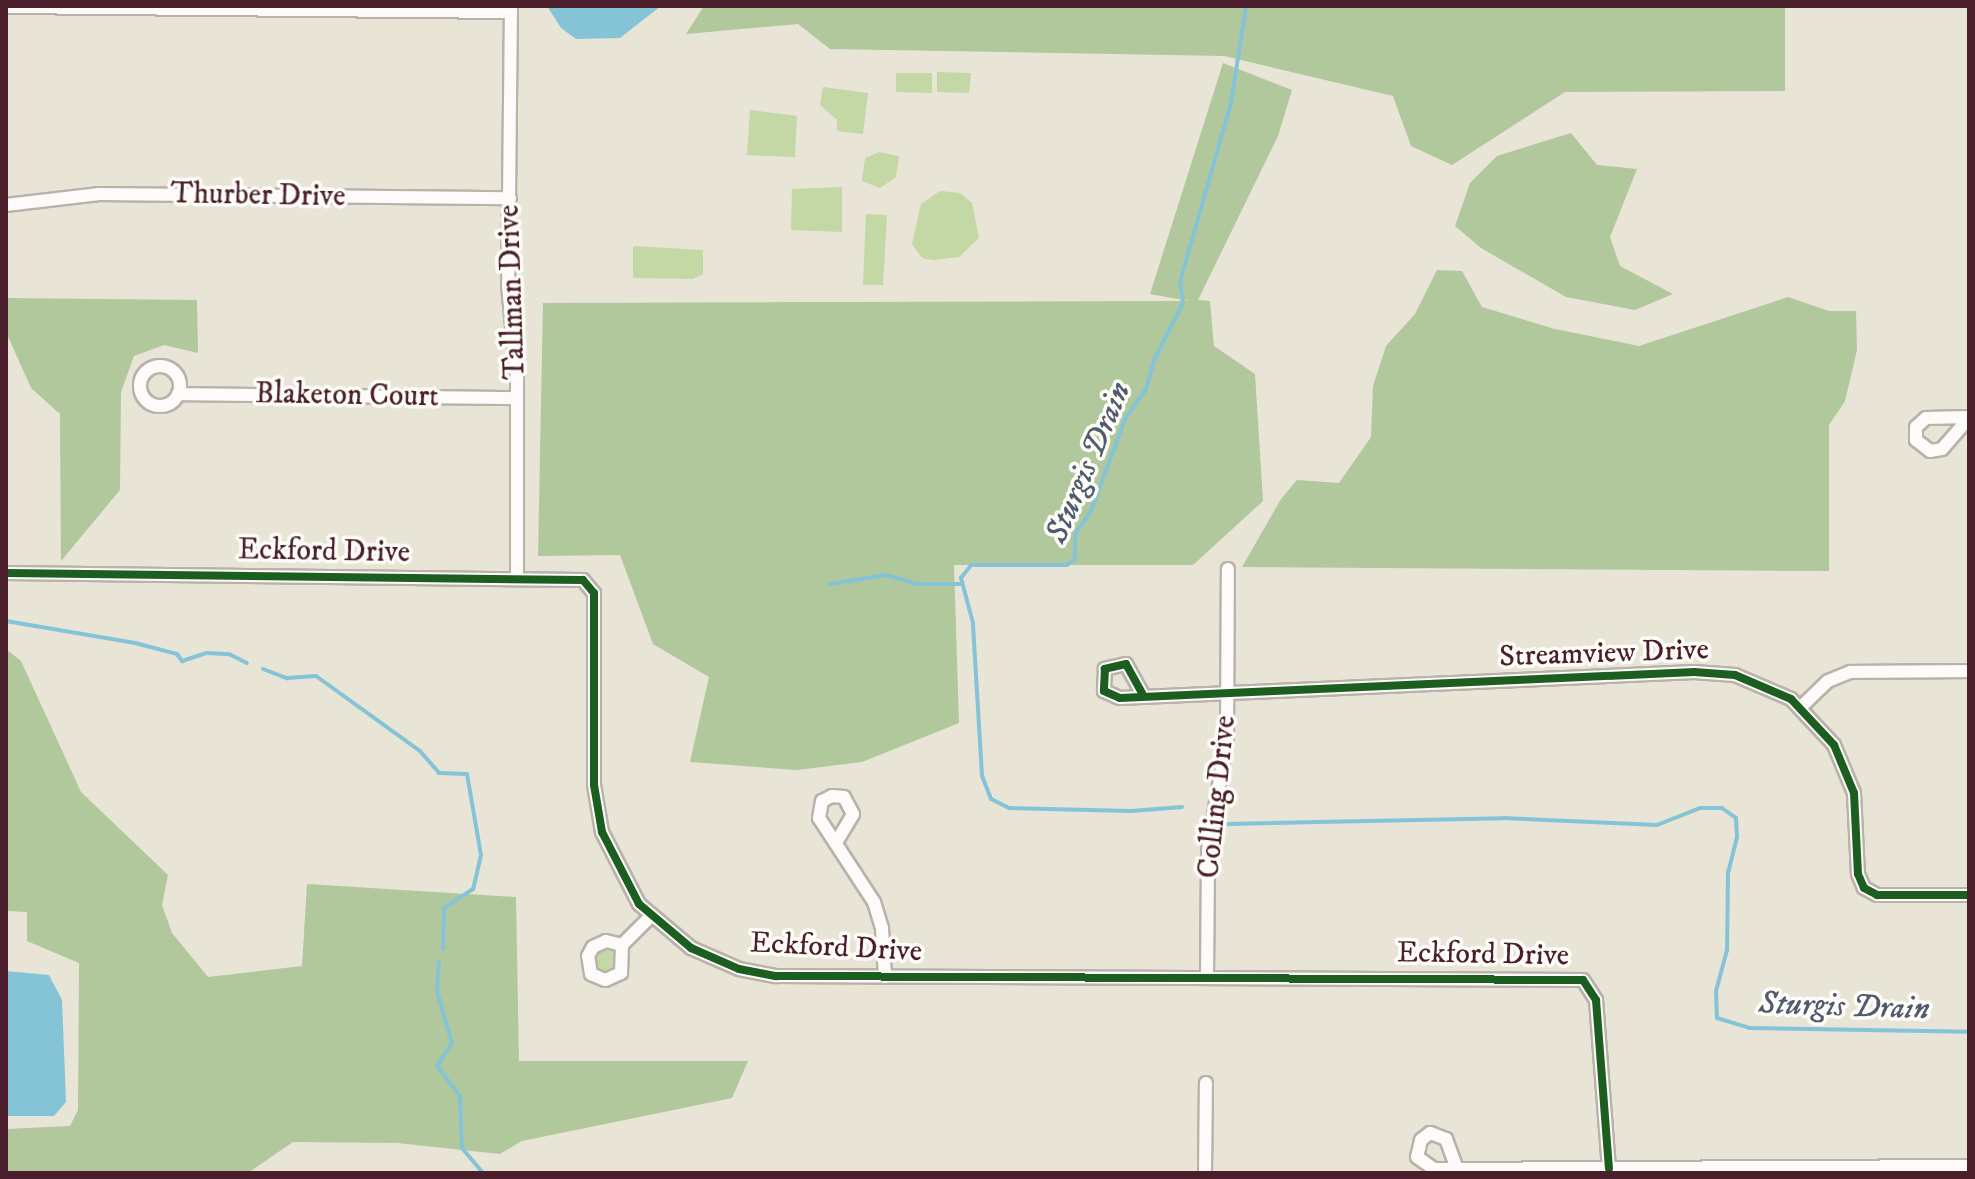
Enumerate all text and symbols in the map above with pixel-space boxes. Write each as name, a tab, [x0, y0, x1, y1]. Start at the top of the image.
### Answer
street label: Thurber Drive	[170, 176, 346, 216]
street label: Tallman Drive	[492, 204, 534, 380]
street label: Blaketon Court	[255, 376, 439, 416]
water label: Sturgis Drain	[1038, 377, 1140, 549]
street label: Eckford Drive	[238, 533, 410, 571]
street label: Streamview Drive	[1499, 632, 1709, 676]
street label: Colling Drive	[1192, 714, 1244, 880]
street label: Eckford Drive	[749, 926, 923, 970]
street label: Eckford Drive	[1397, 936, 1569, 974]
water label: Sturgis Drain	[1758, 985, 1930, 1029]

